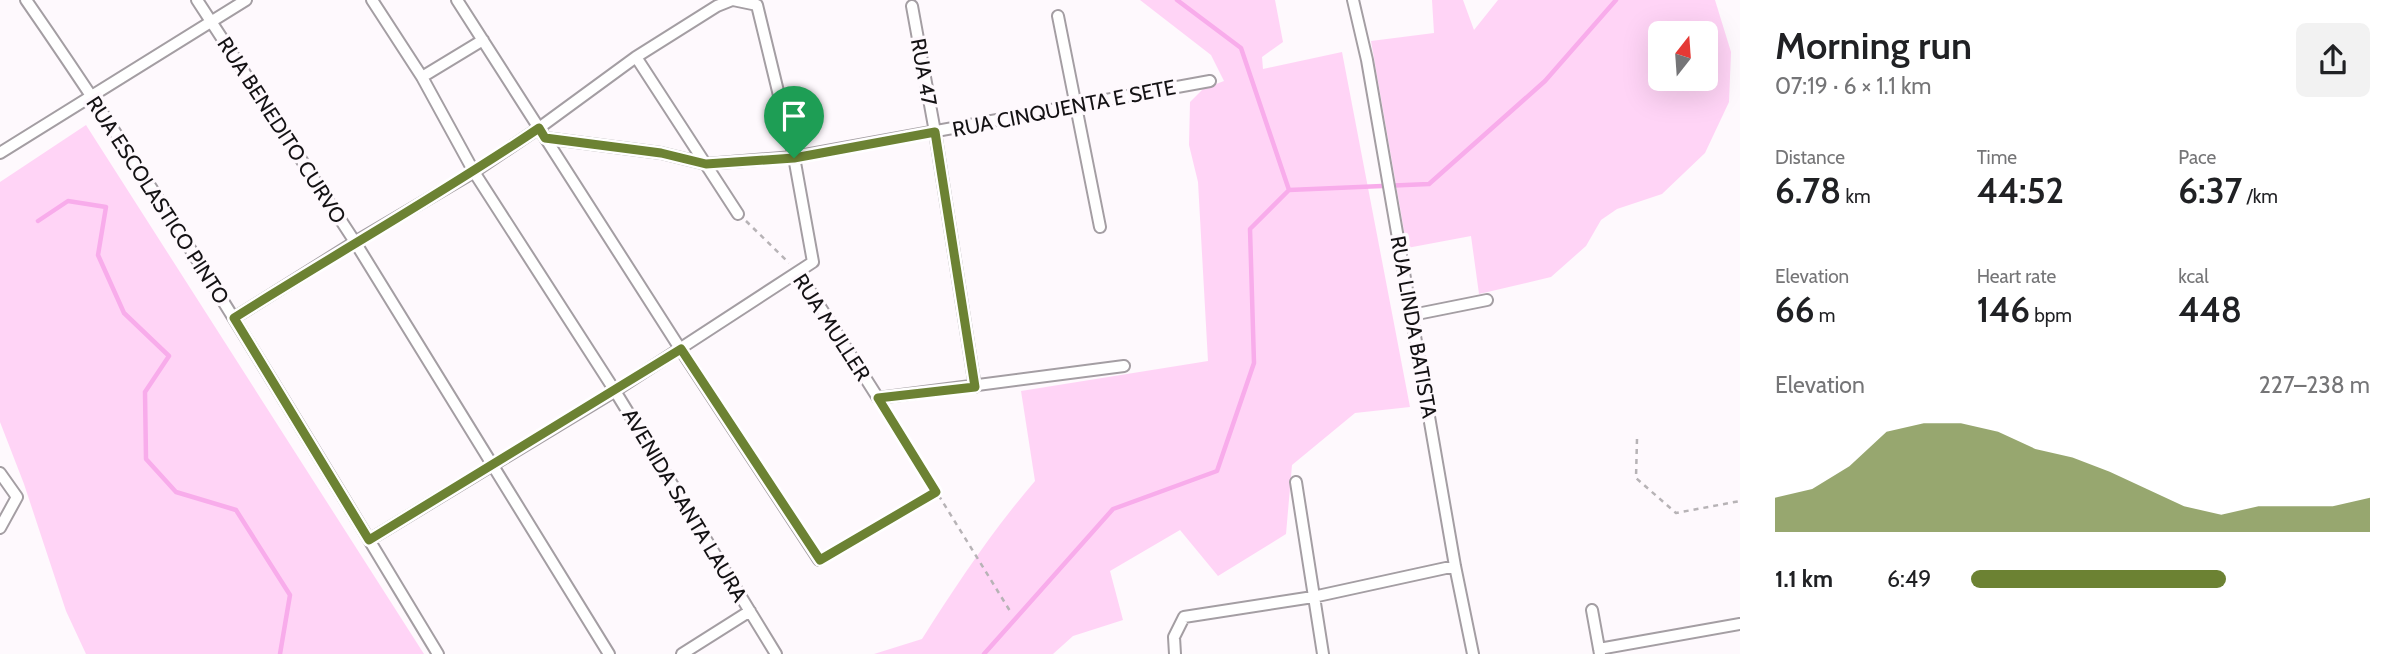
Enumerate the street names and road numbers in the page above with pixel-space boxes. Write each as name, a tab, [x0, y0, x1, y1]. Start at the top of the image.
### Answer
street label: RUA BENEDITO CURVO	[212, 32, 352, 228]
street label: RUA 47	[906, 36, 942, 108]
street label: RUA CINQUENTA E SETE	[950, 74, 1178, 142]
street label: RUA ESCOLASTICO PINTO	[81, 91, 235, 309]
street label: RUA LINDA BATISTA	[1386, 234, 1442, 420]
street label: RUA MULLER	[788, 269, 876, 386]
street label: AVENIDA SANTA LAURA	[617, 404, 753, 606]

